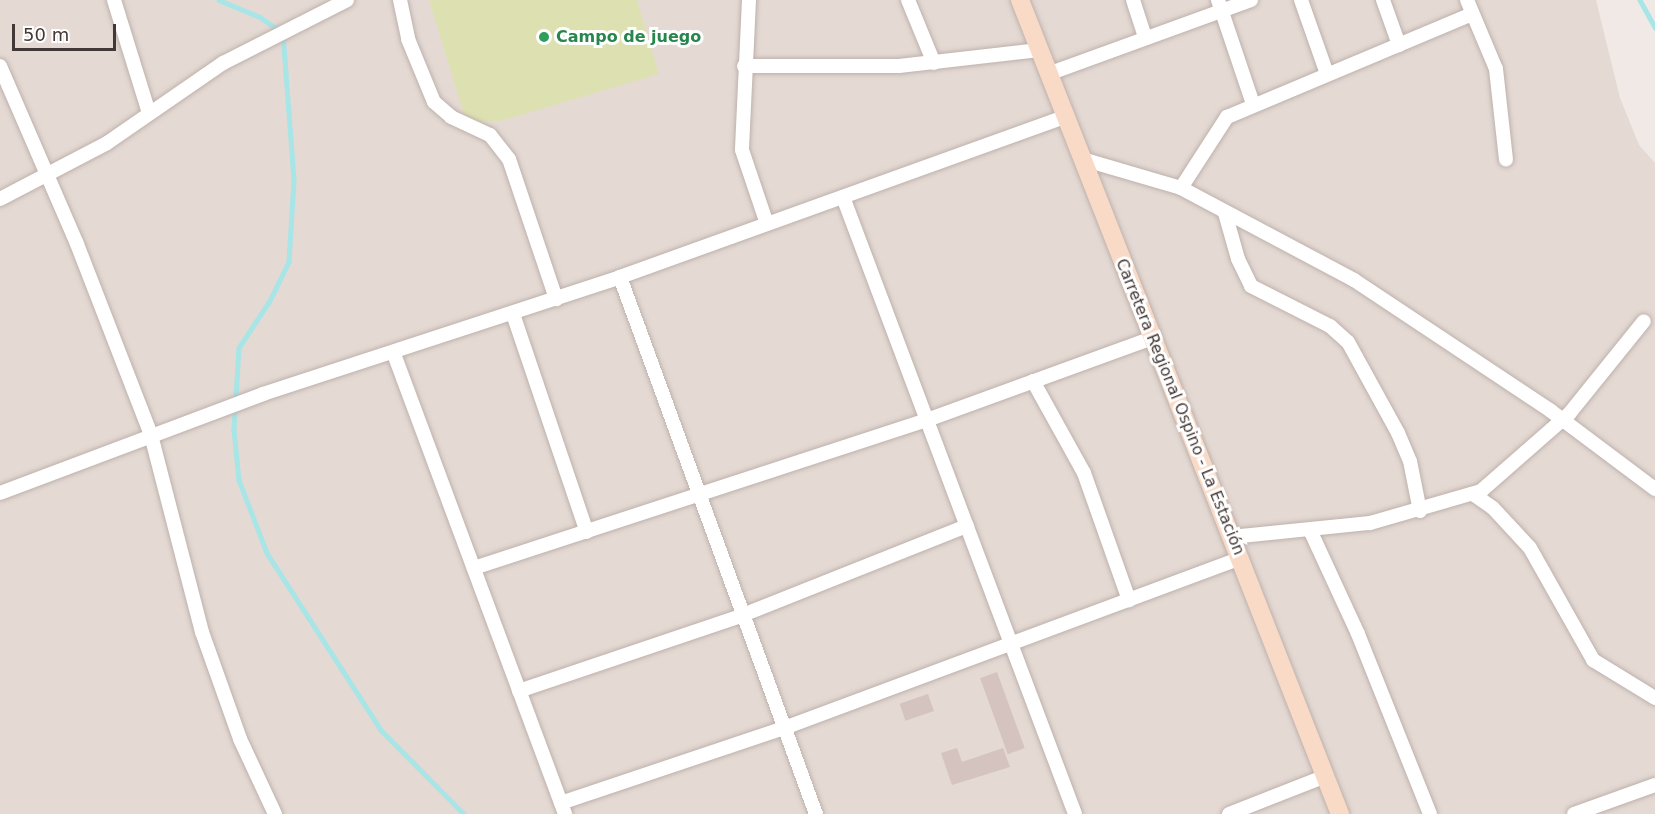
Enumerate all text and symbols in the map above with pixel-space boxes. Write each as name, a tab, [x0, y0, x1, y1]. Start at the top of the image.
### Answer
scale bar	[15, 12, 118, 50]
text: 50 m	[23, 24, 69, 45]
place label: Campo de juego	[556, 27, 701, 47]
marker: Campo de juego	[537, 30, 551, 44]
street label: Carretera Regional Ospino - La Estación	[1112, 256, 1248, 558]

